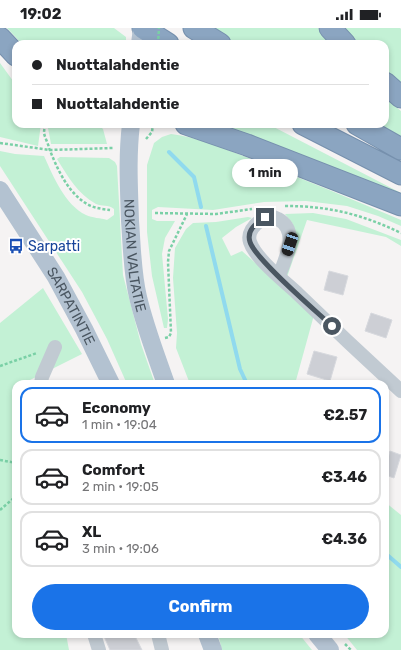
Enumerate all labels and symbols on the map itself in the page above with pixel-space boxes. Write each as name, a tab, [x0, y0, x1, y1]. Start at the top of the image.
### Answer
callout: 1 min	[232, 159, 298, 187]
street label: NOKIAN VALTATIE	[120, 199, 149, 314]
route end	[256, 208, 274, 226]
car	[280, 231, 300, 257]
bus stop icon: Sarpatti	[7, 237, 25, 255]
place label: Sarpatti	[28, 238, 80, 255]
street label: SARPATINTIE	[43, 264, 98, 348]
route start	[323, 317, 341, 335]

